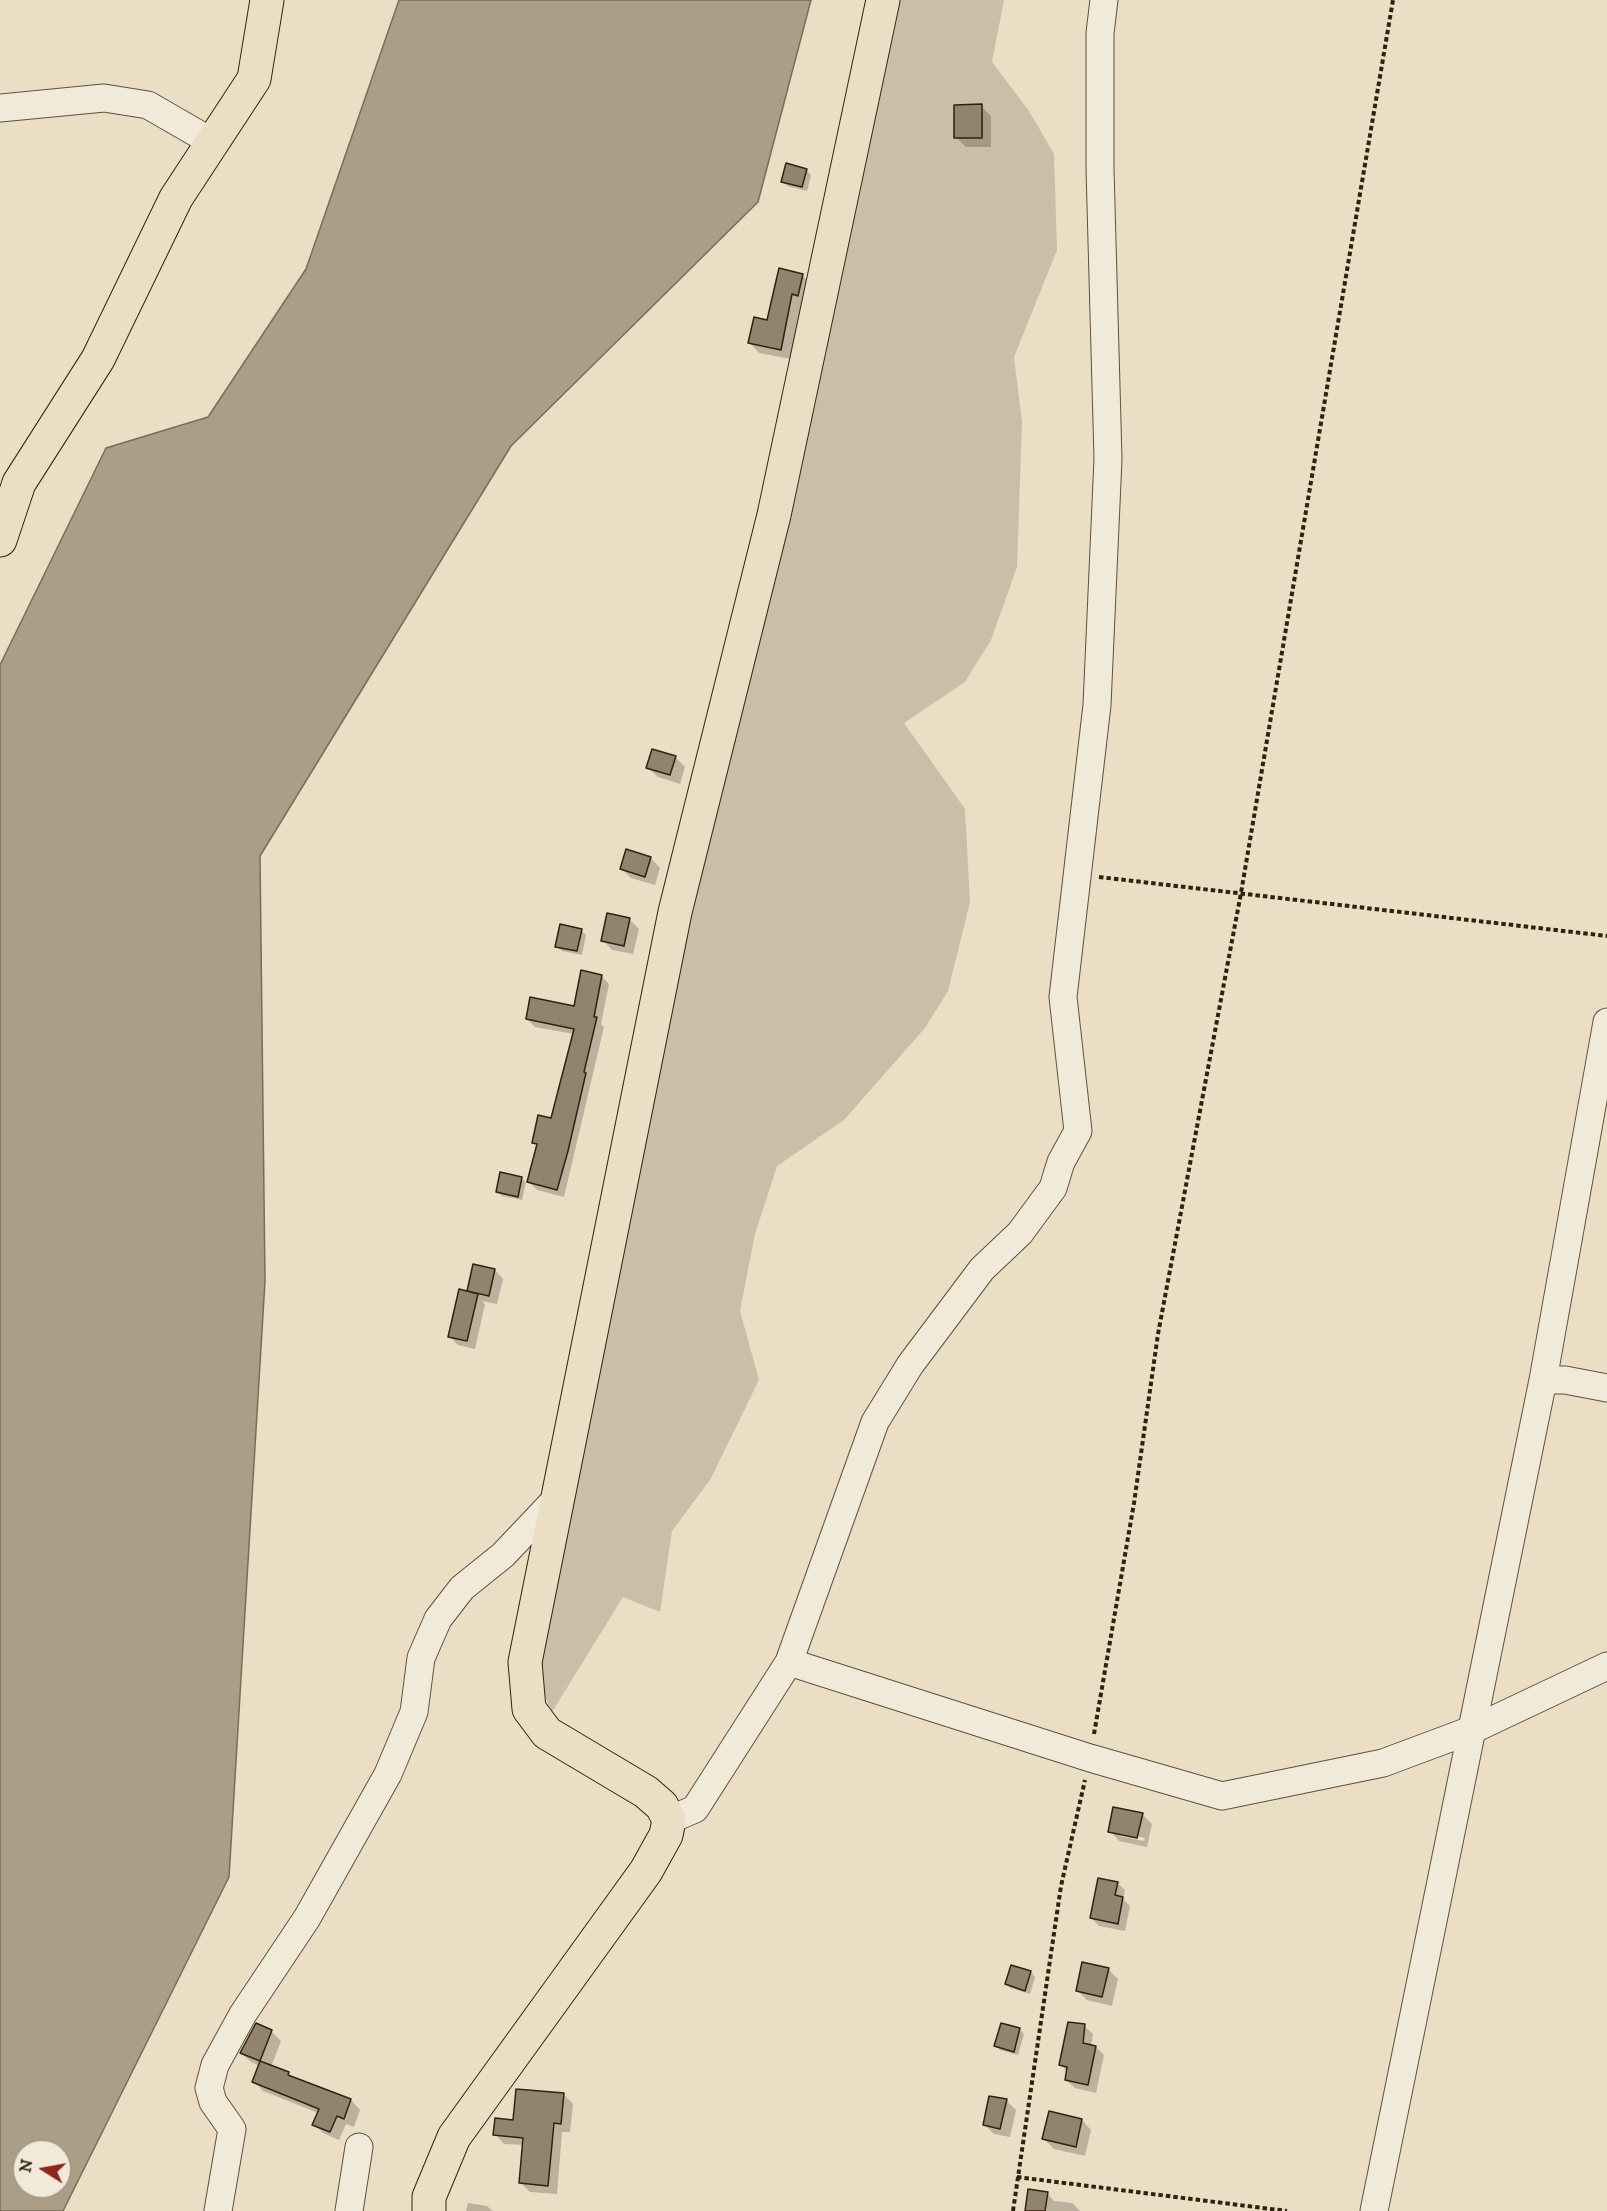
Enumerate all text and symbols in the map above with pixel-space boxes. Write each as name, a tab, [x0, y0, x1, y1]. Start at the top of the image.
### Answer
north arrow	[12, 2139, 72, 2199]
text: N	[15, 2158, 37, 2174]

